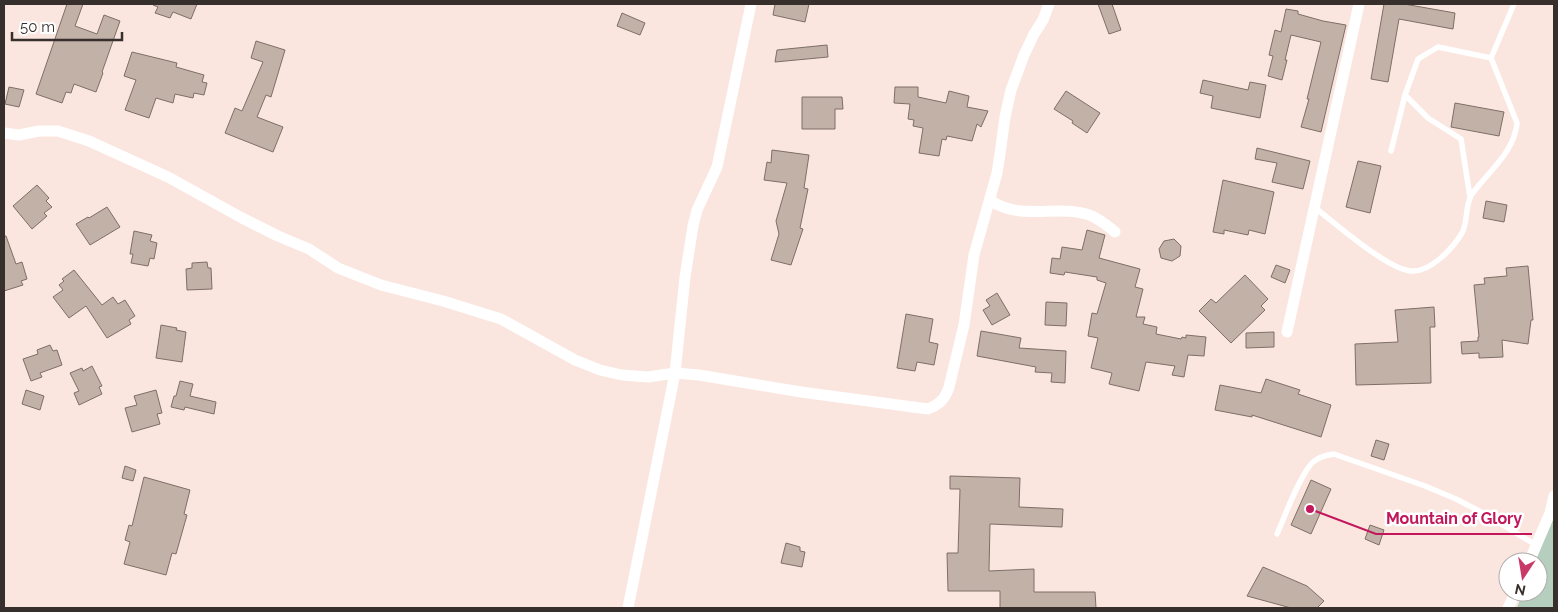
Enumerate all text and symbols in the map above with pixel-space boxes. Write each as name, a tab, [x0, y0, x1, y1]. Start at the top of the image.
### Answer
scale bar	[12, 10, 122, 42]
text: 50 m	[20, 18, 55, 36]
callout: Mountain of Glory	[1376, 503, 1532, 534]
text: Mountain of Glory	[1386, 509, 1522, 528]
north arrow	[1498, 552, 1548, 602]
text: N	[1513, 581, 1527, 599]

